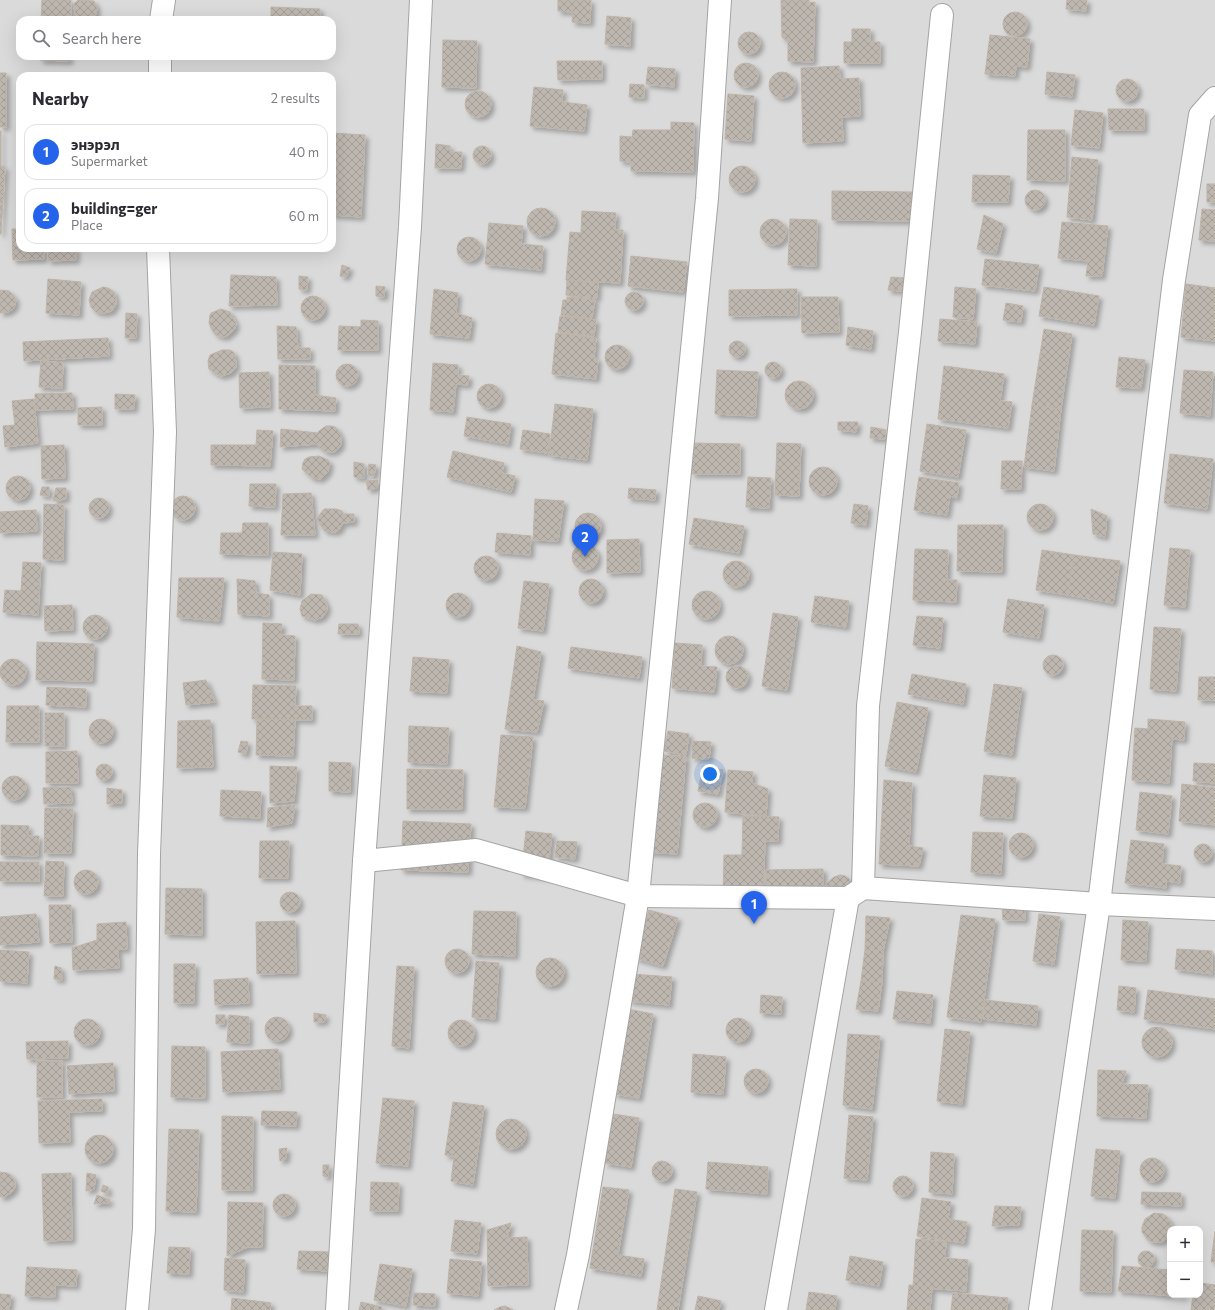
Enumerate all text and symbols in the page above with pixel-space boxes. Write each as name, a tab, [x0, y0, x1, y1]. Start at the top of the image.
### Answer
search box	[16, 16, 336, 60]
icon: search	[30, 27, 52, 49]
text: Search here	[62, 29, 141, 47]
text: Nearby	[32, 88, 89, 109]
text: 2 results	[271, 90, 320, 106]
text: энэрэл	[71, 135, 120, 153]
text: 1	[43, 144, 49, 160]
text: 40 m	[289, 144, 319, 160]
text: Supermarket	[71, 153, 148, 169]
text: building=ger	[71, 199, 157, 217]
text: 2	[42, 208, 50, 224]
text: 60 m	[289, 208, 319, 224]
text: Place	[71, 217, 103, 233]
pin: 2	[572, 524, 598, 557]
your location	[700, 764, 720, 784]
pin: 1	[741, 891, 767, 924]
map controls	[1167, 1226, 1203, 1298]
button: +	[1167, 1226, 1203, 1262]
button: −	[1167, 1262, 1203, 1298]

